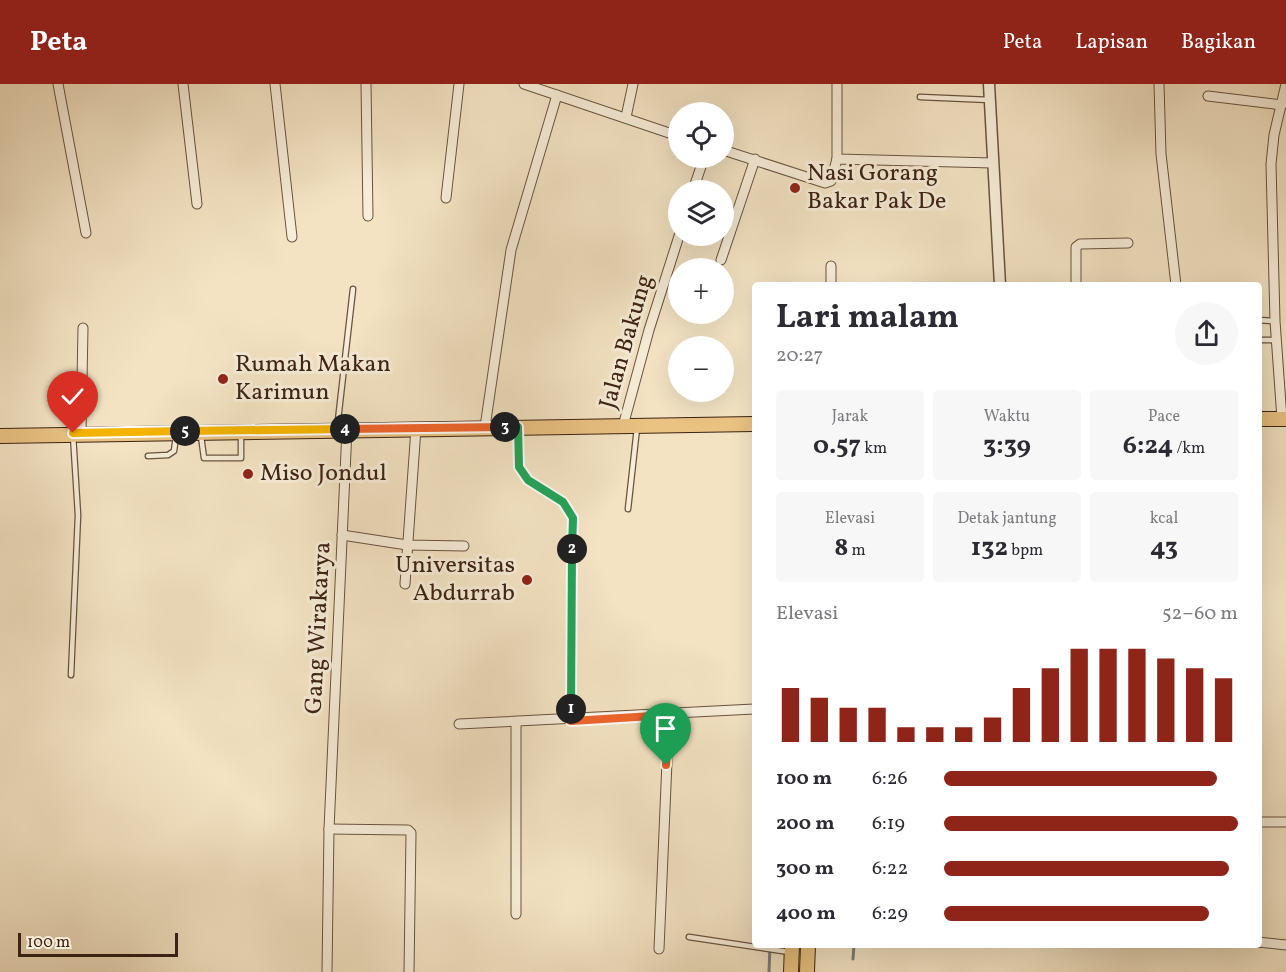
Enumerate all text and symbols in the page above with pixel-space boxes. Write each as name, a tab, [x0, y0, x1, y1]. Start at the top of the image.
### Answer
text: Peta	[30, 23, 87, 62]
text: Peta	[1003, 28, 1042, 57]
text: Lapisan	[1075, 28, 1148, 57]
text: Bagikan	[1181, 28, 1256, 57]
map controls	[668, 102, 734, 402]
button: locate	[668, 102, 734, 168]
place label: Nasi Gorang Bakar Pak De	[807, 157, 946, 219]
button: layers	[668, 180, 734, 246]
marker: Nasi Gorang Bakar Pak De	[788, 181, 802, 195]
button: +	[668, 258, 734, 324]
street label: Jalan Bakung	[592, 271, 662, 413]
text: Lari malam	[776, 296, 959, 342]
button: share	[1175, 302, 1238, 365]
button: −	[668, 336, 734, 402]
text: 20:27	[776, 342, 823, 370]
place label: Rumah Makan Karimun	[235, 348, 391, 410]
pin	[47, 371, 98, 433]
marker: Rumah Makan Karimun	[216, 372, 230, 386]
icon: check	[56, 380, 89, 413]
text: Jarak	[832, 406, 868, 428]
text: Waktu	[984, 406, 1030, 428]
text: Pace	[1148, 406, 1180, 428]
pin: 3	[490, 412, 520, 442]
pin: 4	[330, 414, 360, 444]
pin: 5	[170, 416, 200, 446]
text: 3	[501, 416, 509, 438]
text: 4	[340, 418, 350, 440]
text: 5	[181, 420, 189, 442]
text: 0.57	[813, 428, 861, 464]
text: 3:39	[983, 428, 1031, 464]
text: 6:24	[1123, 428, 1173, 464]
text: km	[861, 438, 887, 460]
text: /km	[1173, 438, 1205, 460]
place label: Miso Jondul	[260, 457, 387, 491]
marker: Miso Jondul	[241, 467, 255, 481]
text: Elevasi	[825, 508, 875, 530]
text: Detak jantung	[957, 508, 1057, 530]
text: kcal	[1150, 508, 1178, 530]
text: 8	[834, 530, 848, 566]
text: 132	[971, 530, 1008, 566]
text: 43	[1150, 530, 1178, 566]
pin: 2	[557, 534, 587, 564]
text: 2	[568, 538, 576, 560]
text: m	[848, 540, 866, 562]
text: bpm	[1008, 540, 1043, 562]
street label: Gang Wirakarya	[298, 541, 340, 715]
place label: Universitas Abdurrab	[395, 549, 515, 611]
marker: Universitas Abdurrab	[520, 573, 534, 587]
text: Elevasi	[776, 600, 838, 628]
text: 52–60 m	[1162, 600, 1238, 628]
pin: 1	[556, 694, 586, 724]
text: 1	[568, 698, 574, 720]
pin	[640, 703, 691, 765]
icon: arrive	[649, 712, 682, 745]
text: 100 m	[776, 765, 832, 793]
text: 6:26	[872, 765, 908, 793]
text: 200 m	[776, 810, 834, 838]
text: 6:19	[872, 810, 905, 838]
text: 300 m	[776, 855, 834, 883]
text: 6:22	[872, 855, 908, 883]
text: 400 m	[776, 900, 836, 928]
text: 6:29	[872, 900, 908, 928]
scale bar	[18, 930, 178, 958]
text: 100 m	[27, 932, 70, 954]

